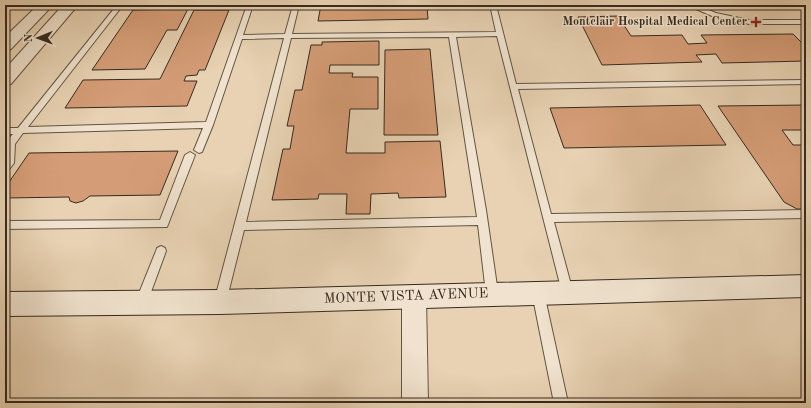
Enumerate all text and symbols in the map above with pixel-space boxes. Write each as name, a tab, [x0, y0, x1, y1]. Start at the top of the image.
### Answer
place label: Montclair Hospital Medical Center	[562, 16, 747, 28]
marker: Montclair Hospital Medical Center	[750, 16, 762, 28]
north arrow	[18, 18, 58, 58]
text: N	[24, 33, 35, 42]
street label: MONTE VISTA AVENUE	[323, 286, 489, 306]

